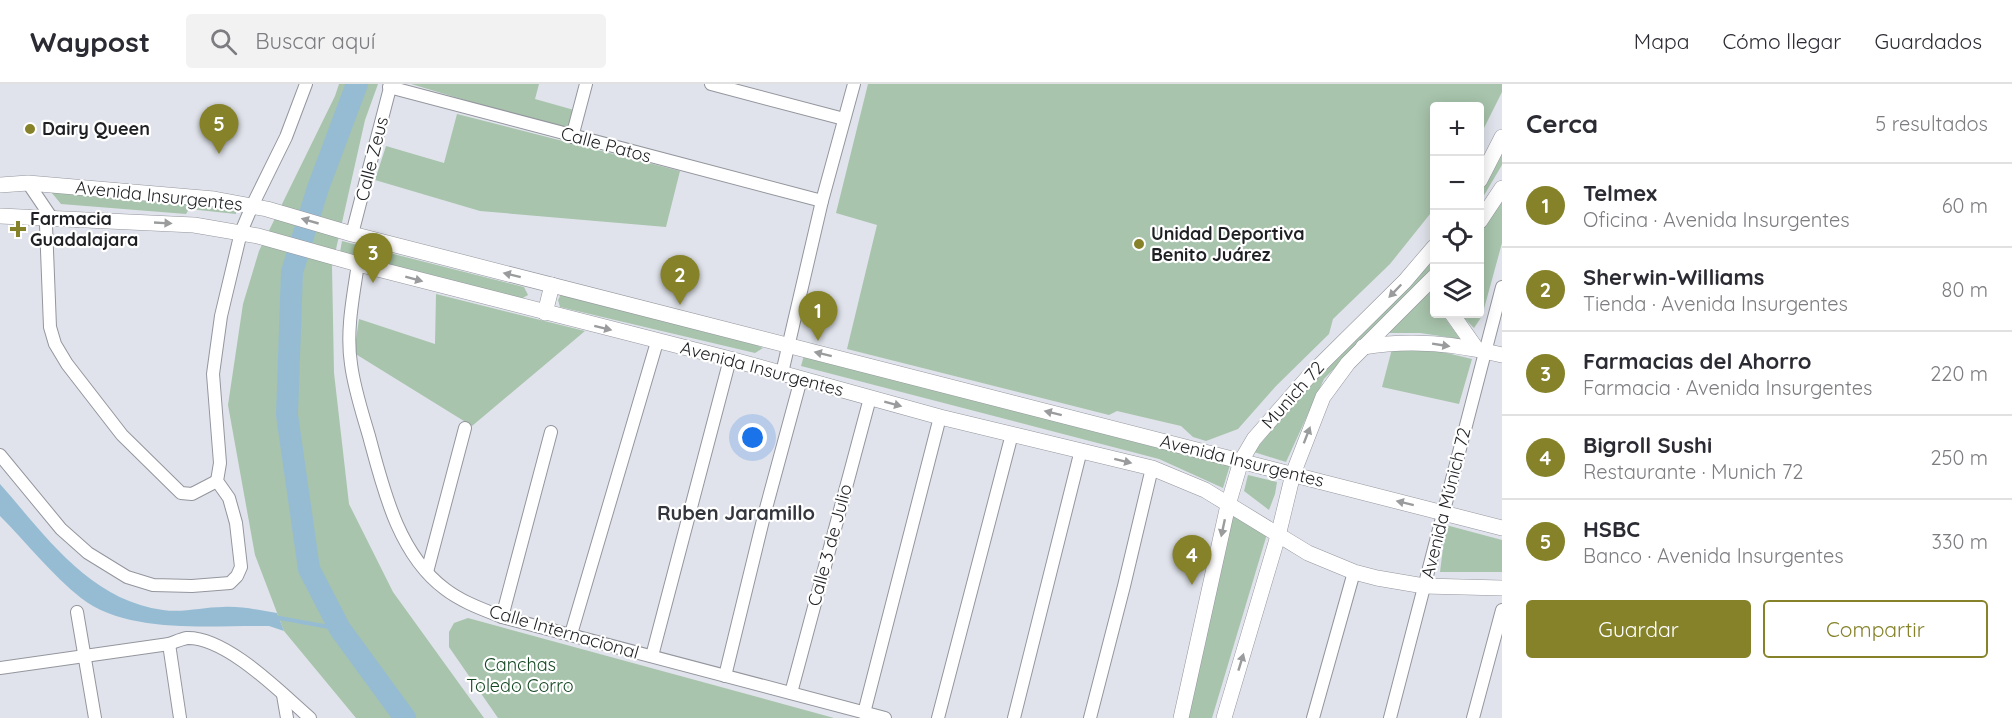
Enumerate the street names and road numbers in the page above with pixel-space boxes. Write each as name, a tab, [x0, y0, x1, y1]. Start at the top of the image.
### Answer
street label: Calle Zeus	[350, 114, 393, 203]
street label: Calle Patos	[558, 121, 654, 168]
street label: Avenida Insurgentes	[74, 175, 244, 216]
street label: Avenida Insurgentes	[678, 336, 846, 401]
street label: Munich 72	[1256, 356, 1329, 433]
street label: Avenida Múnich 72	[1416, 425, 1475, 581]
street label: Avenida Insurgentes	[1158, 429, 1326, 492]
street label: Calle 3 de Julio	[802, 481, 857, 609]
street label: Calle Internacional	[487, 599, 642, 664]

